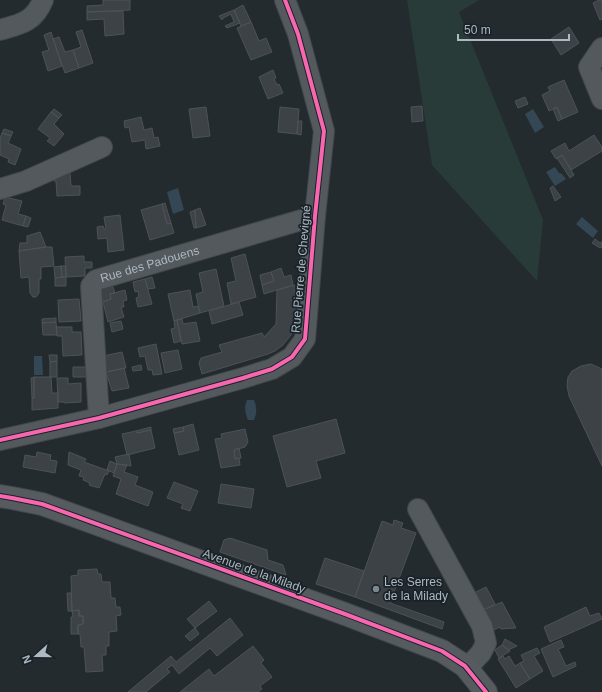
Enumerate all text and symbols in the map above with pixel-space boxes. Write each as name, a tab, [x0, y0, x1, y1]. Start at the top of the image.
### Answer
scale bar	[458, 16, 569, 42]
text: 50 m	[464, 23, 491, 37]
street label: Rue Pierre de Chevigné	[288, 204, 314, 333]
street label: Rue des Padouens	[99, 243, 201, 285]
street label: Avenue de la Milady	[201, 546, 307, 596]
place label: Les Serres de la Milady	[384, 575, 448, 603]
marker: Les Serres de la Milady	[371, 584, 381, 594]
north arrow	[16, 636, 56, 676]
text: N	[20, 654, 34, 665]

